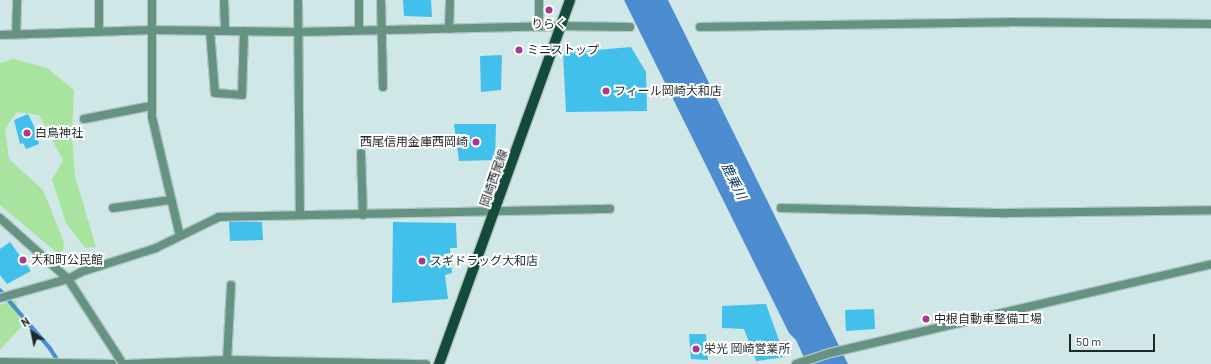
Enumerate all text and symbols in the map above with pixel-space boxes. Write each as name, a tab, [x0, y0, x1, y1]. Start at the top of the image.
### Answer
marker: りらく	[544, 5, 554, 15]
place label: りらく	[531, 17, 567, 31]
place label: ミニストップ	[527, 43, 599, 57]
marker: ミニストップ	[514, 45, 524, 55]
place label: フィール岡崎大和店	[614, 84, 722, 98]
marker: フィール岡崎大和店	[601, 86, 611, 96]
place label: 白鳥神社	[35, 126, 83, 140]
marker: 白鳥神社	[22, 128, 32, 138]
place label: 西尾信用金庫西岡崎	[360, 135, 468, 149]
marker: 西尾信用金庫西岡崎	[471, 137, 481, 147]
street label: 岡崎西尾線	[477, 147, 511, 209]
water label: 鹿乗川	[718, 160, 750, 202]
place label: 大和町公民館	[31, 253, 103, 267]
place label: スギドラッグ大和店	[430, 254, 538, 268]
marker: 大和町公民館	[18, 255, 28, 265]
marker: スギドラッグ大和店	[417, 256, 427, 266]
north arrow	[12, 312, 52, 352]
place label: 中根自動車整備工場	[934, 312, 1042, 326]
text: N	[19, 314, 32, 329]
marker: 中根自動車整備工場	[921, 314, 931, 324]
scale bar	[1071, 326, 1157, 352]
text: 50 m	[1076, 334, 1101, 348]
place label: 栄光 岡崎営業所	[704, 342, 790, 356]
marker: 栄光 岡崎営業所	[691, 344, 701, 354]

